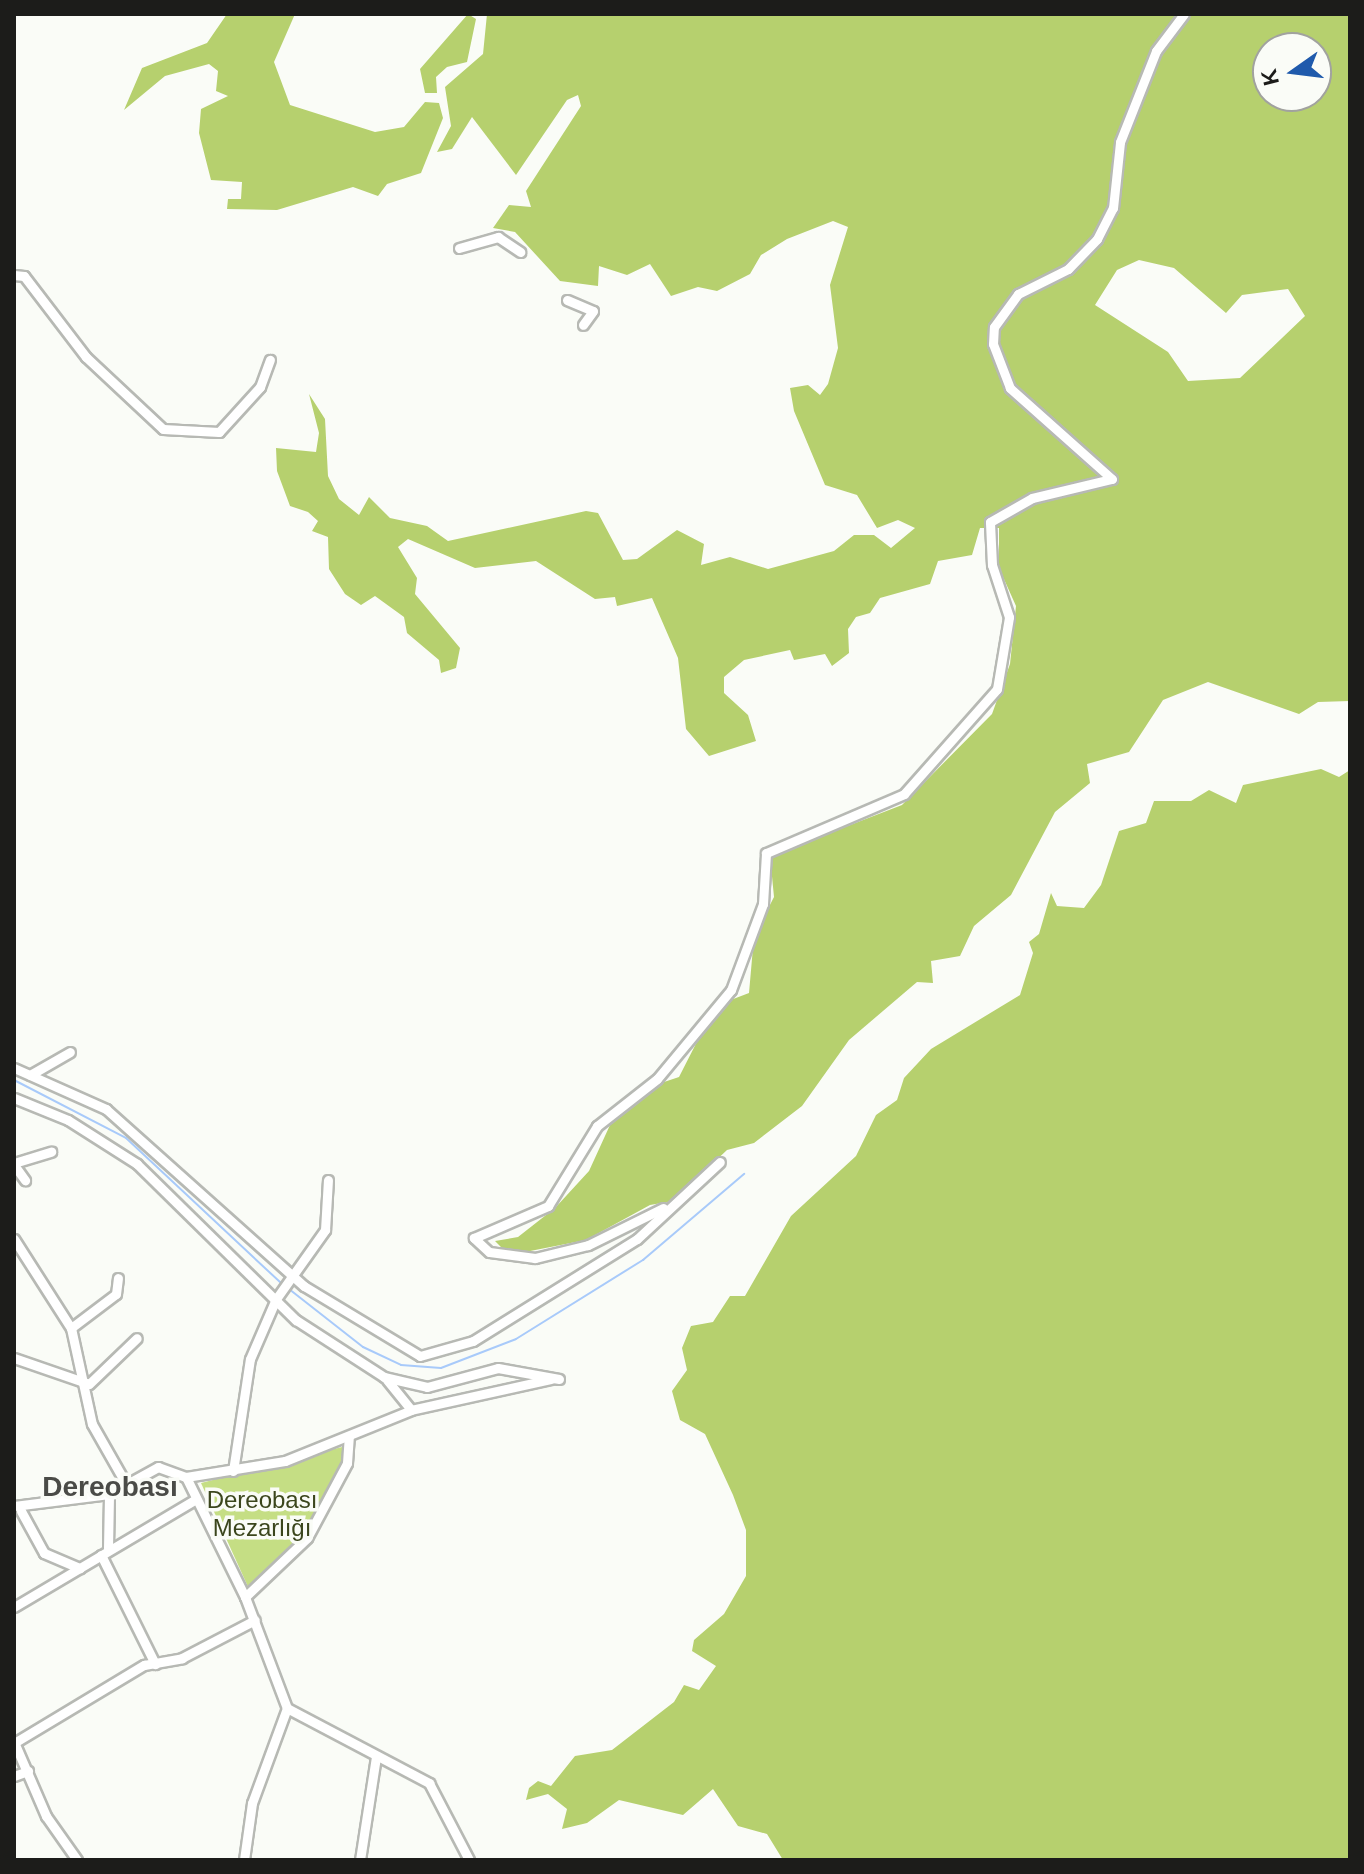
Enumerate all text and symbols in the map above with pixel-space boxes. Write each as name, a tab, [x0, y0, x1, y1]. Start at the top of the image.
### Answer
north arrow	[1252, 32, 1332, 112]
text: K	[1256, 67, 1284, 88]
district label: Dereobası	[42, 1470, 178, 1504]
park label: Dereobası Mezarlığı	[207, 1486, 317, 1542]

